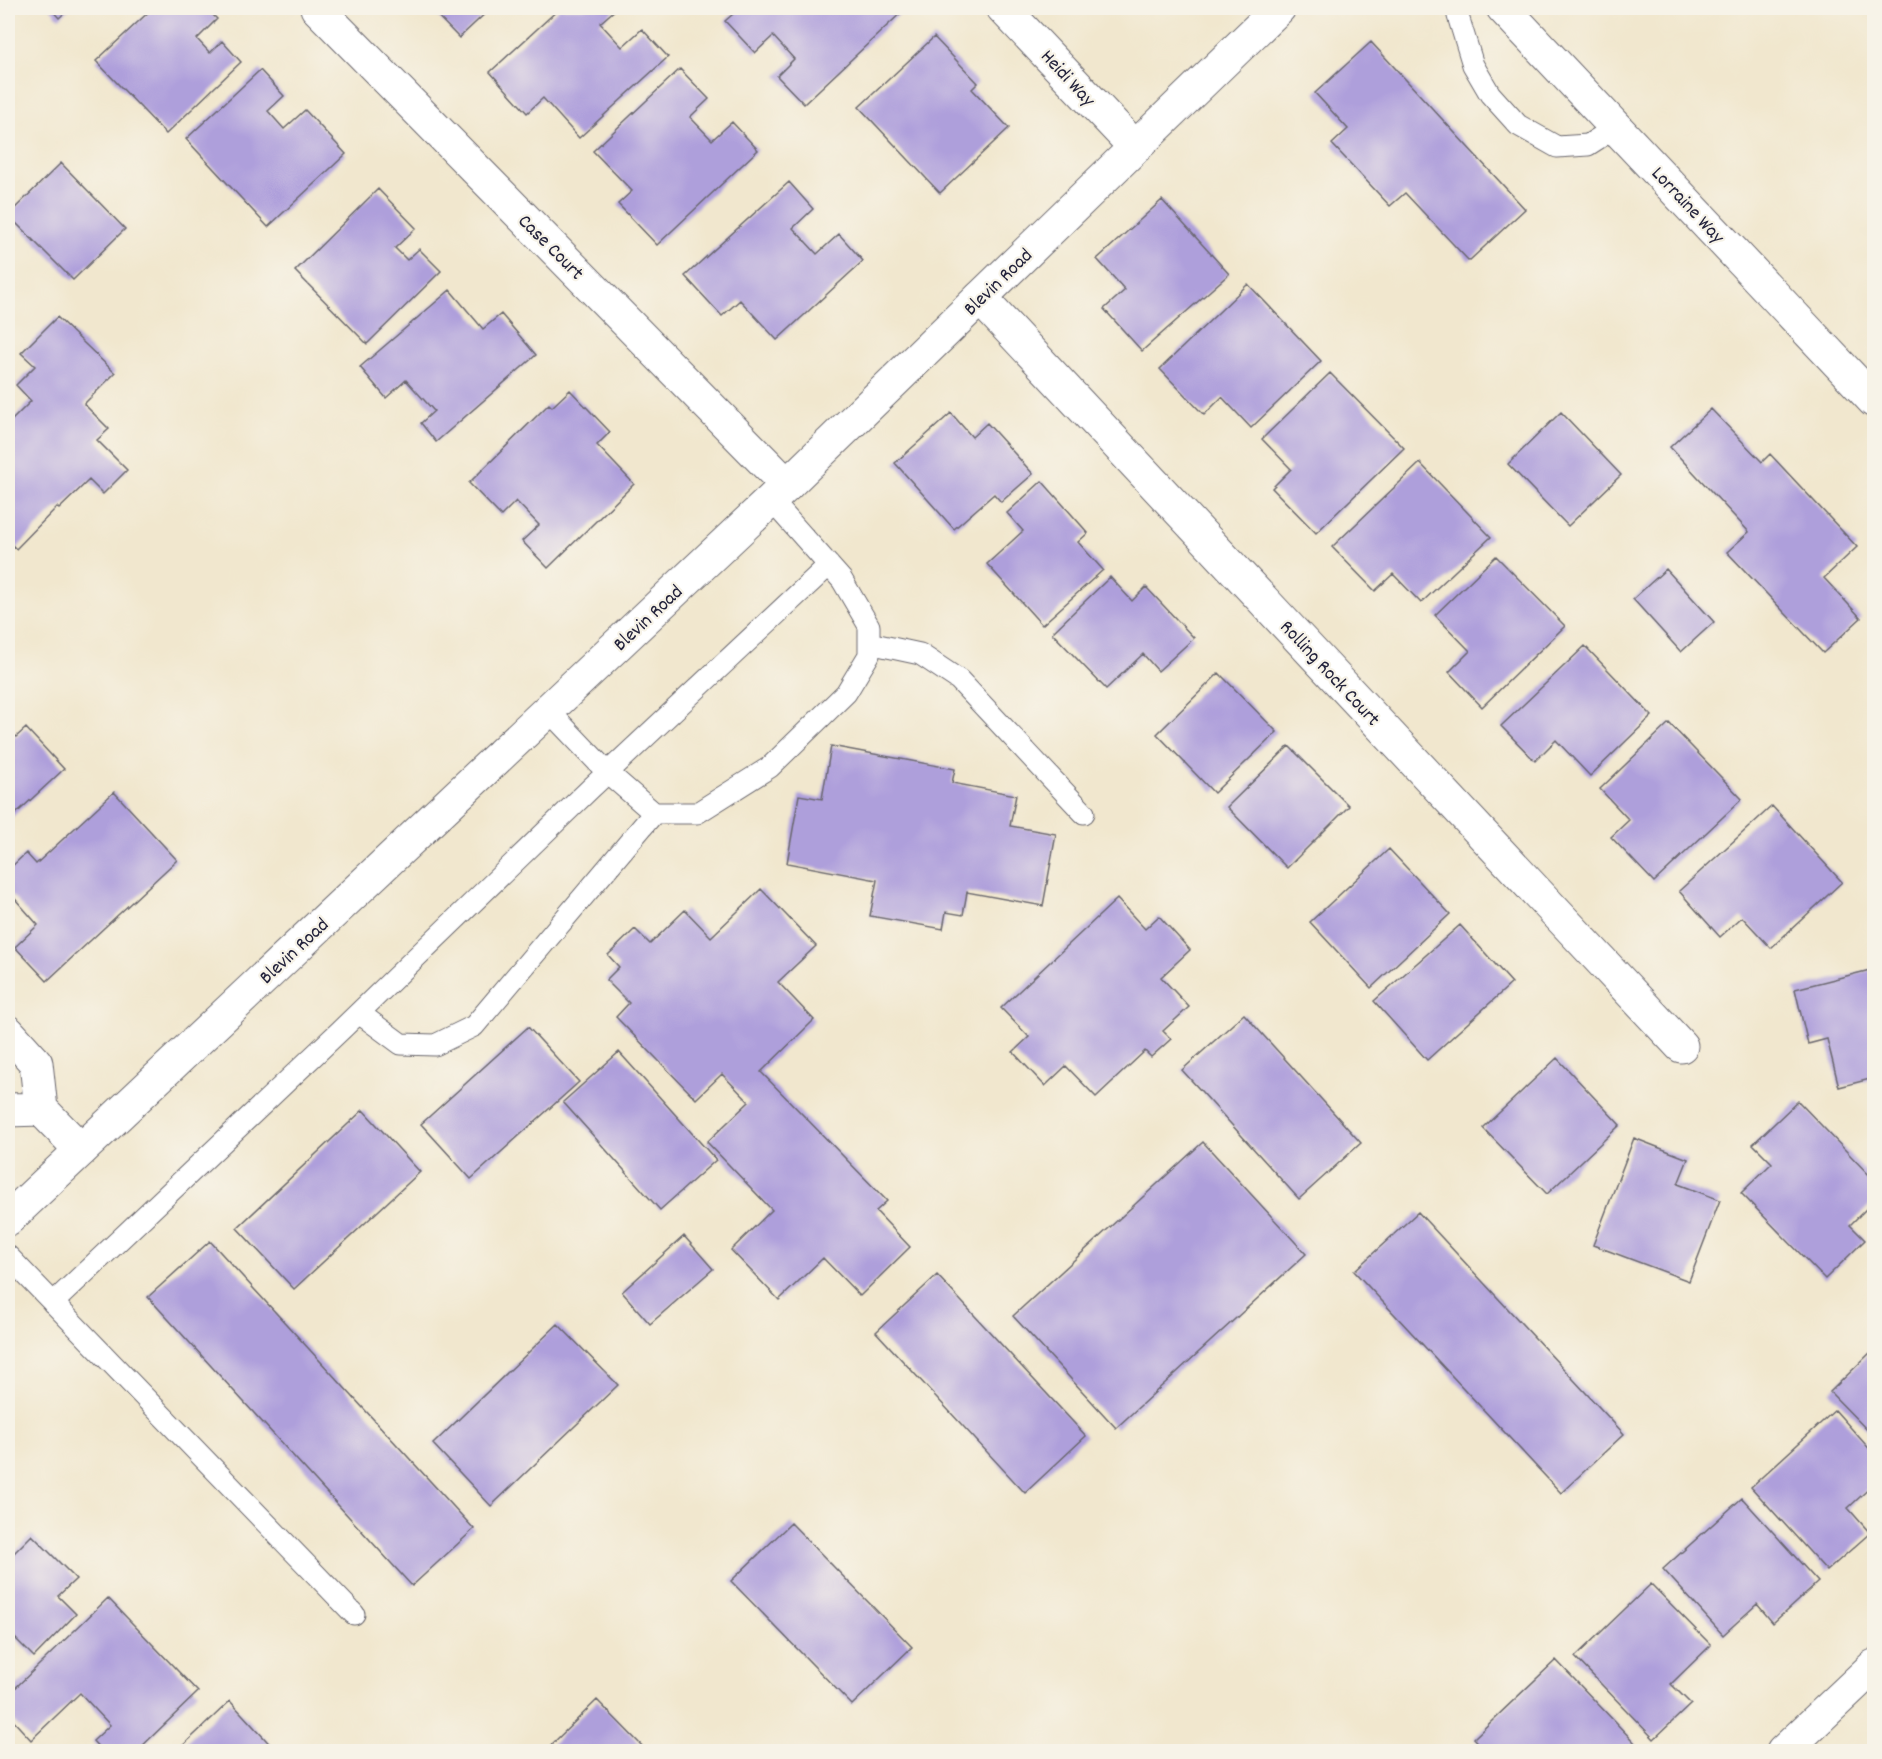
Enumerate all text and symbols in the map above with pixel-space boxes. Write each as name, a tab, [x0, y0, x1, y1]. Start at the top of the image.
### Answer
street label: Heidi Way	[1033, 44, 1101, 115]
street label: Lorraine Way	[1644, 161, 1731, 252]
street label: Case Court	[511, 209, 589, 287]
street label: Blevin Road	[958, 243, 1040, 323]
street label: Blevin Road	[608, 580, 690, 659]
street label: Rolling Rock Court	[1272, 615, 1385, 733]
street label: Blevin Road	[254, 913, 336, 992]

